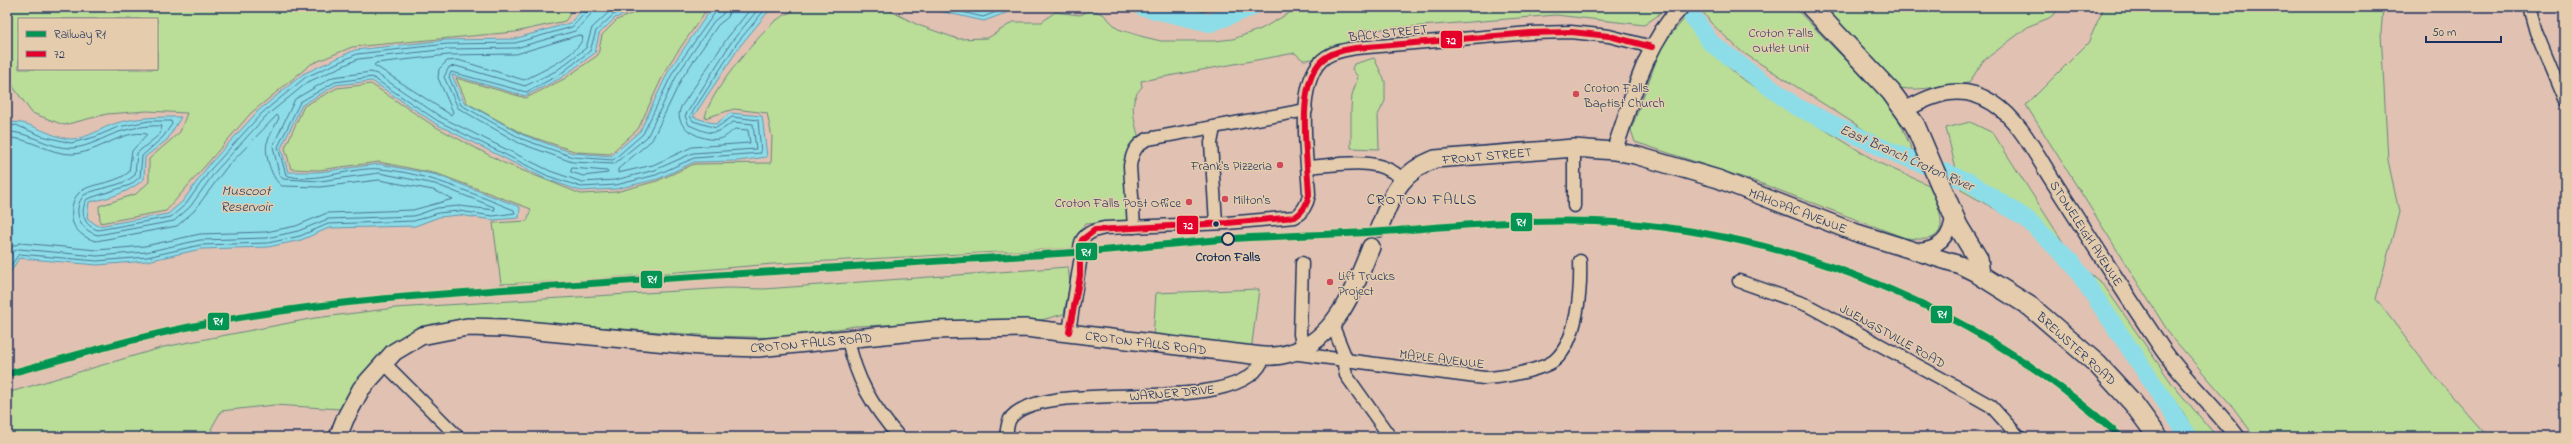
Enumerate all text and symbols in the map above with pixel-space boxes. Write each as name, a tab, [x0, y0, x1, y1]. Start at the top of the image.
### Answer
legend	[18, 18, 158, 70]
scale bar	[2426, 18, 2501, 44]
street label: BACK STREET	[1347, 20, 1429, 47]
park label: Croton Falls Outlet Unit	[1748, 24, 1814, 58]
text: 50 m	[2432, 24, 2456, 42]
text: Railway R1	[54, 26, 106, 45]
line badge: 72	[1440, 30, 1463, 49]
text: 72	[1446, 33, 1457, 49]
text: 72	[54, 46, 65, 64]
place label: Croton Falls Baptist Church	[1583, 79, 1664, 113]
marker: Croton Falls Baptist Church	[1571, 89, 1581, 99]
water label: East Branch Croton River	[1836, 119, 1978, 198]
street label: FRONT STREET	[1441, 143, 1533, 170]
place label: Frank's Pizzeria	[1190, 157, 1272, 176]
marker: Frank's Pizzeria	[1275, 160, 1285, 170]
street label: STONELEIGH AVENUE	[2044, 177, 2127, 290]
water label: Muscoot Reservoir	[220, 181, 273, 218]
street label: MAHOPAC AVENUE	[1746, 184, 1850, 239]
district label: CROTON FALLS	[1367, 189, 1477, 211]
place label: Milton's	[1233, 191, 1271, 210]
place label: Croton Falls Post Office	[1055, 194, 1181, 213]
marker: Milton's	[1220, 194, 1230, 204]
marker: Croton Falls Post Office	[1184, 197, 1194, 207]
line badge: R1	[1510, 212, 1533, 232]
line badge: 72	[1176, 215, 1199, 235]
text: R1	[1515, 215, 1526, 231]
text: 72	[1183, 218, 1194, 234]
unlabelled marker	[1211, 219, 1221, 229]
marker: Croton Falls	[1221, 232, 1235, 246]
line badge: R1	[1075, 242, 1098, 261]
text: R1	[1080, 245, 1091, 261]
place label: Croton Falls	[1195, 248, 1261, 267]
place label: Lift Trucks Project	[1338, 267, 1396, 301]
line badge: R1	[640, 270, 663, 289]
text: R1	[646, 272, 657, 288]
marker: Lift Trucks Project	[1325, 277, 1335, 287]
street label: JUENGSTVILLE ROAD	[1836, 299, 1949, 373]
line badge: R1	[1930, 305, 1953, 324]
text: R1	[1936, 307, 1947, 323]
street label: BREWSTER ROAD	[2031, 307, 2120, 390]
line badge: R1	[207, 312, 230, 331]
text: R1	[212, 314, 223, 330]
street label: CROTON FALLS ROAD	[1084, 327, 1208, 360]
street label: CROTON FALLS ROAD	[749, 329, 873, 358]
street label: MAPLE AVENUE	[1398, 345, 1486, 374]
street label: WARNER DRIVE	[1129, 380, 1216, 407]

